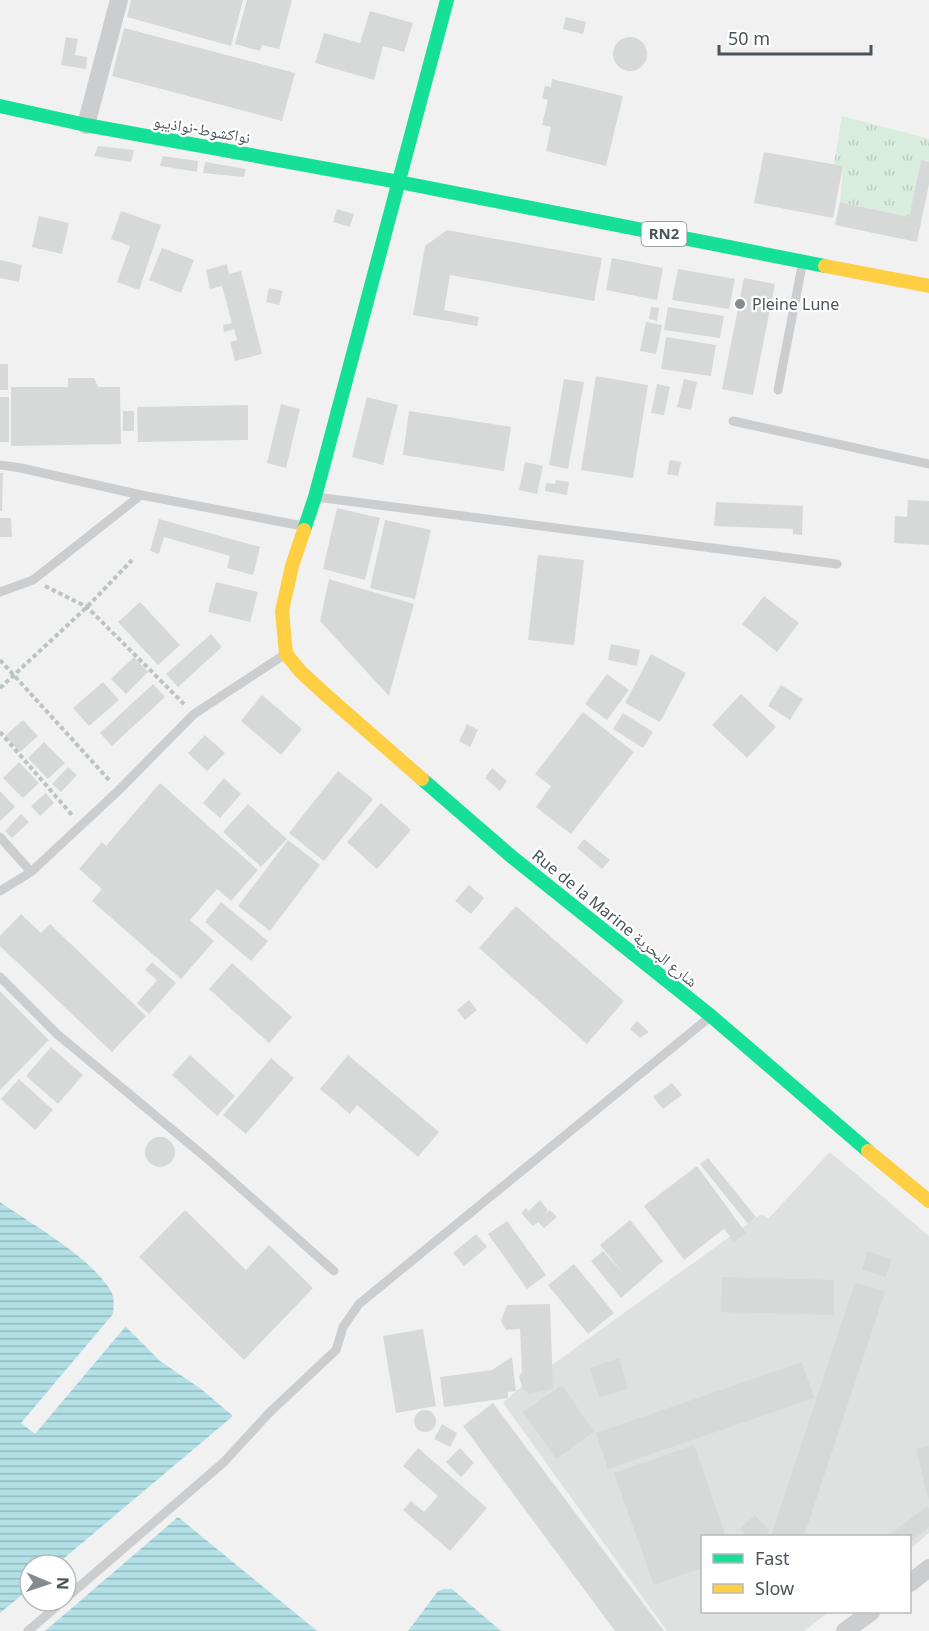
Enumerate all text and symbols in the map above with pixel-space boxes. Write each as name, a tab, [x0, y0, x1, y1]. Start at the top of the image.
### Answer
scale bar	[719, 18, 870, 56]
text: 50 m	[728, 26, 770, 50]
street label: نواكشوط-نواذيبو	[152, 110, 252, 148]
road number: RN2	[642, 222, 686, 246]
place label: Pleine Lune	[752, 293, 839, 315]
marker: Pleine Lune	[733, 297, 747, 311]
street label: Rue de la Marine شارع البحرية	[528, 844, 702, 992]
legend	[701, 1535, 911, 1613]
text: Fast	[755, 1546, 790, 1570]
north arrow	[18, 1553, 78, 1613]
text: Slow	[755, 1576, 794, 1600]
text: N	[52, 1577, 74, 1590]

